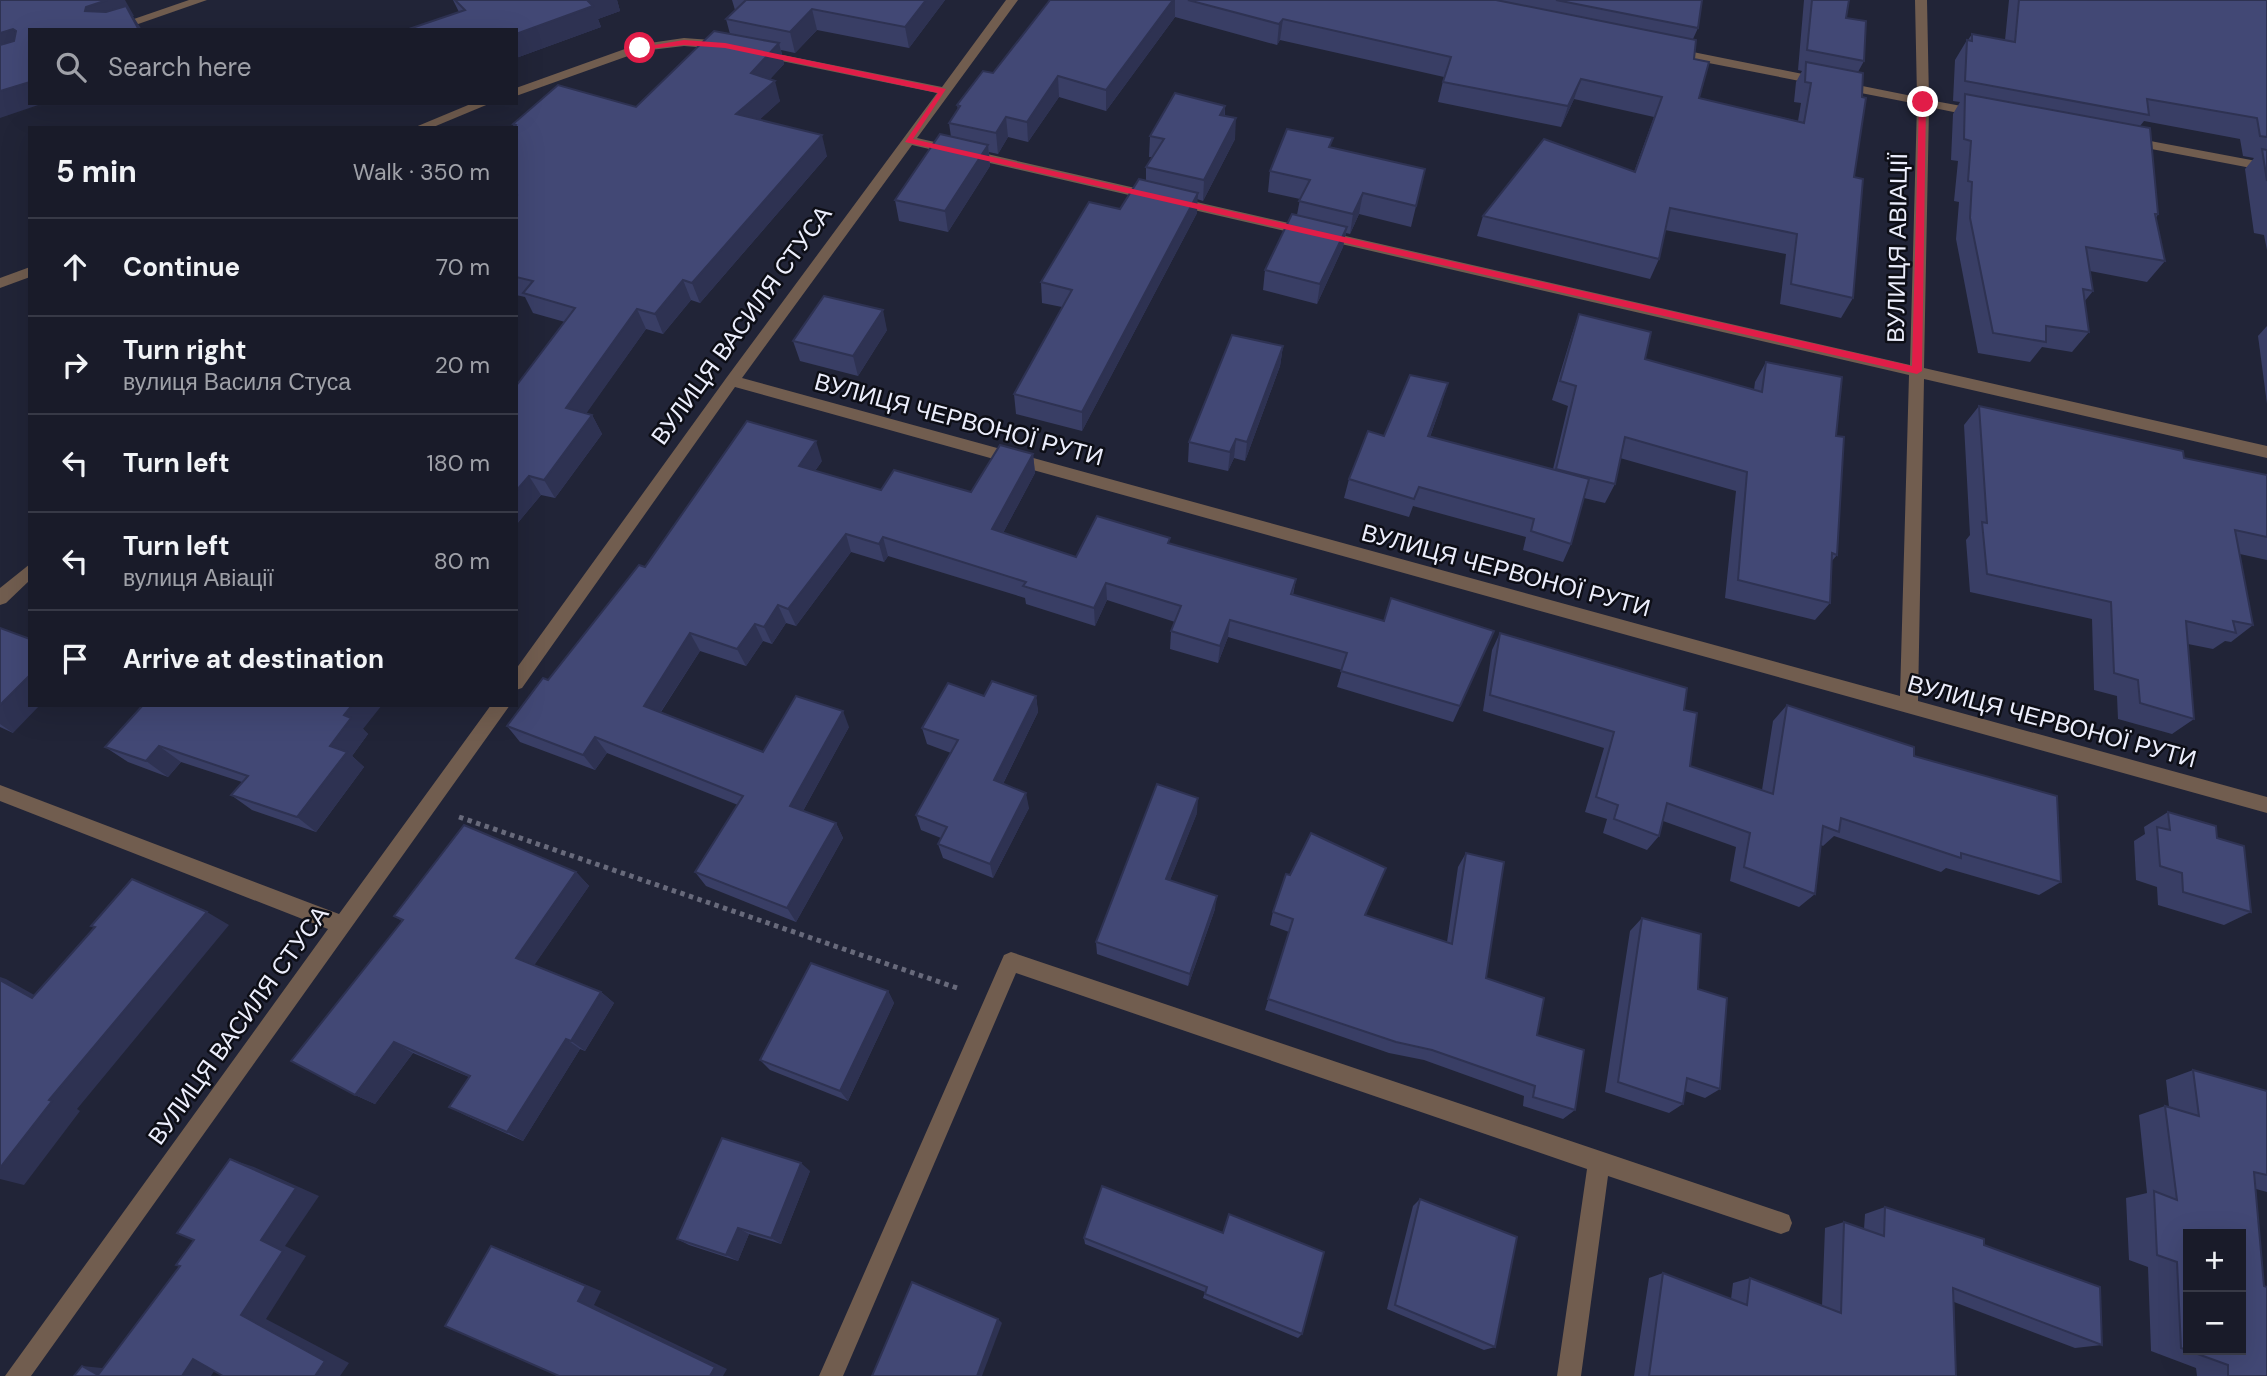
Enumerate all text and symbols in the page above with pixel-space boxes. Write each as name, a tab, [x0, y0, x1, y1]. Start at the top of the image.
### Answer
search box	[28, 28, 518, 105]
route start	[624, 32, 655, 63]
icon: search	[52, 48, 90, 86]
text: Search here	[108, 50, 251, 84]
route end	[1907, 86, 1938, 117]
text: 5 min	[56, 152, 137, 191]
street label: ВУЛИЦЯ АВІАЦІЇ	[1880, 152, 1914, 343]
text: Walk · 350 m	[353, 157, 490, 187]
street label: ВУЛИЦЯ ВАСИЛЯ СТУСА	[644, 199, 838, 451]
icon: ahead	[56, 248, 94, 286]
text: Continue	[123, 250, 240, 284]
text: 70 m	[436, 252, 490, 282]
text: Turn right	[123, 333, 247, 367]
icon: right	[56, 346, 94, 384]
text: 20 m	[435, 350, 490, 380]
street label: ВУЛИЦЯ ЧЕРВОНОЇ РУТИ	[811, 366, 1107, 472]
text: вулиця Василя Стуса	[123, 367, 351, 397]
icon: left	[56, 444, 94, 482]
text: Turn left	[123, 446, 230, 480]
text: 180 m	[426, 448, 490, 478]
street label: ВУЛИЦЯ ЧЕРВОНОЇ РУТИ	[1358, 517, 1654, 623]
text: Turn left	[123, 529, 230, 563]
icon: left	[56, 542, 94, 580]
text: 80 m	[434, 546, 490, 576]
text: вулиця Авіації	[123, 563, 274, 593]
icon: arrive	[56, 640, 94, 678]
text: Arrive at destination	[123, 642, 384, 676]
street label: ВУЛИЦЯ ЧЕРВОНОЇ РУТИ	[1904, 668, 2200, 774]
street label: ВУЛИЦЯ ВАСИЛЯ СТУСА	[141, 899, 335, 1151]
map controls	[2183, 1229, 2246, 1355]
button: +	[2183, 1229, 2246, 1292]
button: −	[2183, 1292, 2246, 1355]

